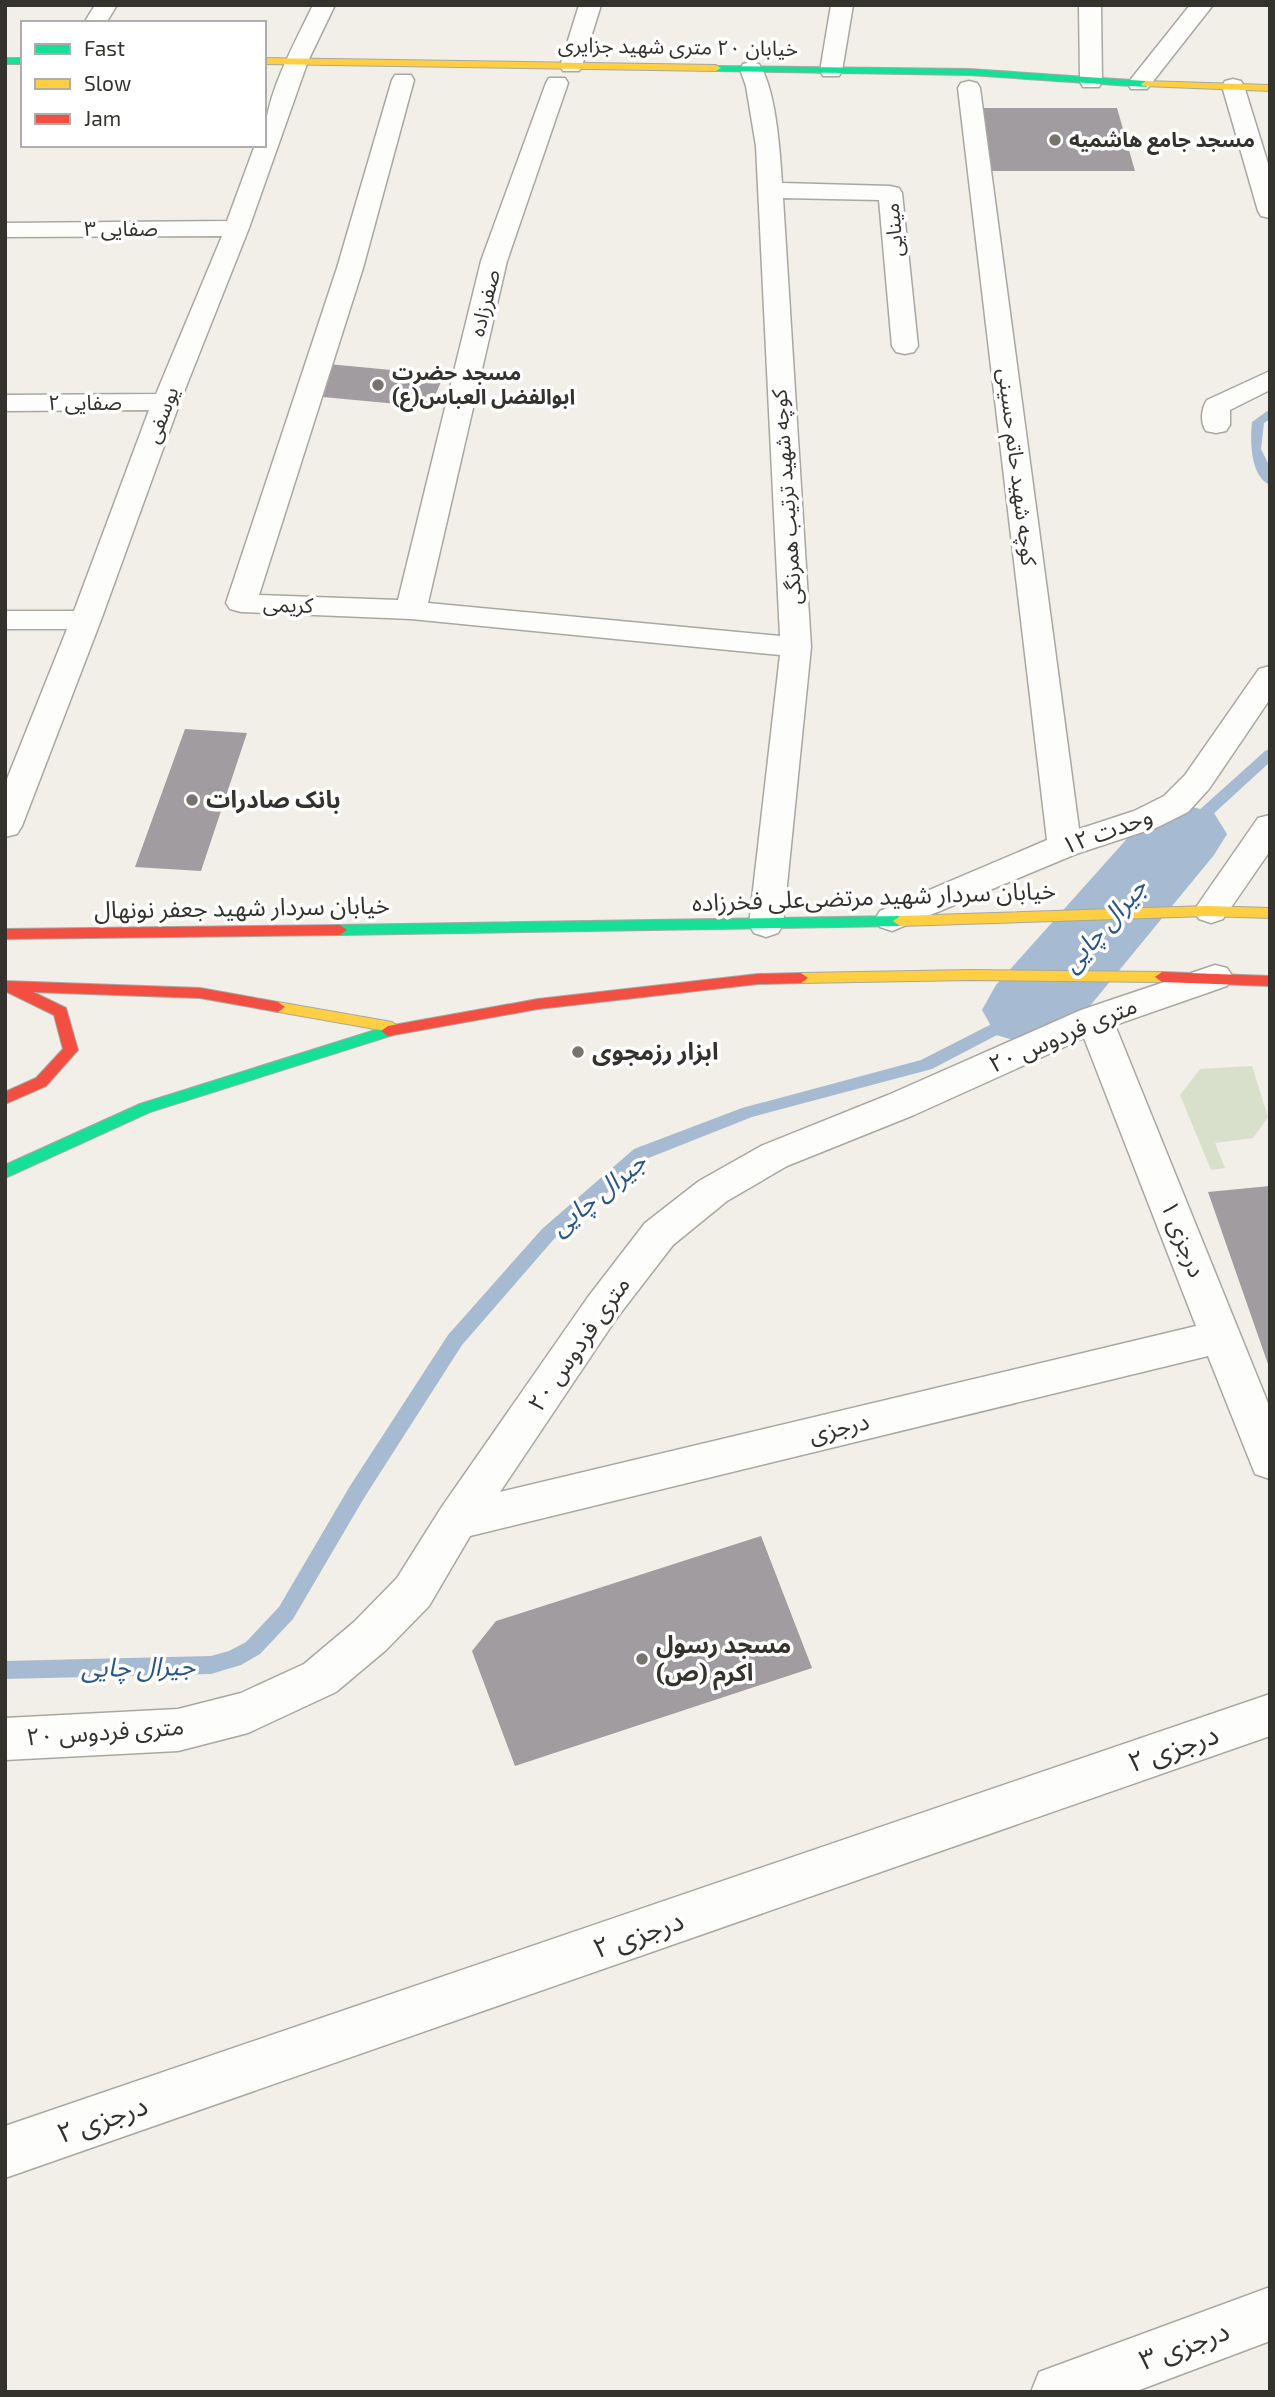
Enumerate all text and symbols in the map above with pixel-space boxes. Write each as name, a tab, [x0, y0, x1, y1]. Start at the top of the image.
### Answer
legend	[21, 21, 266, 147]
street label: خیابان ۲۰ متری شهید جزایری	[558, 31, 798, 61]
text: Fast	[84, 35, 125, 60]
text: Slow	[84, 70, 131, 95]
text: Jam	[84, 105, 121, 130]
place label: مسجد جامع هاشمیه	[1069, 126, 1255, 155]
marker: مسجد جامع هاشمیه	[1047, 132, 1063, 148]
street label: مینایی	[878, 202, 908, 258]
street label: صفایی ۳	[84, 215, 158, 241]
street label: صفرزاده	[463, 266, 505, 339]
place label: مسجد حضرت ابوالفضل العباس(ع)	[392, 359, 575, 412]
street label: کوچه شهید حاتم حسینی	[990, 367, 1043, 568]
marker: مسجد حضرت ابوالفضل العباس(ع)	[370, 377, 386, 393]
street label: یوسفی	[138, 383, 184, 447]
street label: کوچه شهید ترتیب همرنگی	[765, 388, 808, 606]
street label: صفایی ۲	[48, 389, 122, 415]
street label: کریمی	[262, 590, 314, 618]
place label: بانک صادرات	[206, 784, 341, 814]
marker: بانک صادرات	[184, 792, 200, 808]
street label: وحدت ۱۲	[1057, 800, 1156, 860]
water label: جیرال چایی	[1054, 870, 1155, 979]
street label: خیابان سردار شهید مرتضی‌علی فخرزاده	[691, 875, 1056, 917]
street label: خیابان سردار شهید جعفر نونهال	[94, 889, 390, 925]
street label: ۲۰ متری فردوس	[984, 989, 1141, 1079]
place label: ابزار رزمجوی	[592, 1036, 719, 1066]
marker: ابزار رزمجوی	[570, 1044, 586, 1060]
water label: جیرال چایی	[543, 1144, 654, 1243]
street label: درجزی ۱	[1155, 1196, 1213, 1281]
street label: ۲۰ متری فردوس	[521, 1270, 636, 1417]
street label: درجزی	[805, 1405, 872, 1449]
place label: مسجد رسول اکرم (ص)	[656, 1629, 791, 1691]
water label: جیرال چایی	[80, 1649, 196, 1685]
marker: مسجد رسول اکرم (ص)	[634, 1651, 650, 1667]
street label: ۲۰ متری فردوس	[25, 1711, 185, 1751]
street label: درجزی ۲	[1123, 1716, 1223, 1779]
street label: درجزی ۲	[588, 1902, 688, 1965]
street label: درجزی ۲	[52, 2087, 152, 2150]
street label: درجزی ۳	[1134, 2312, 1234, 2377]

